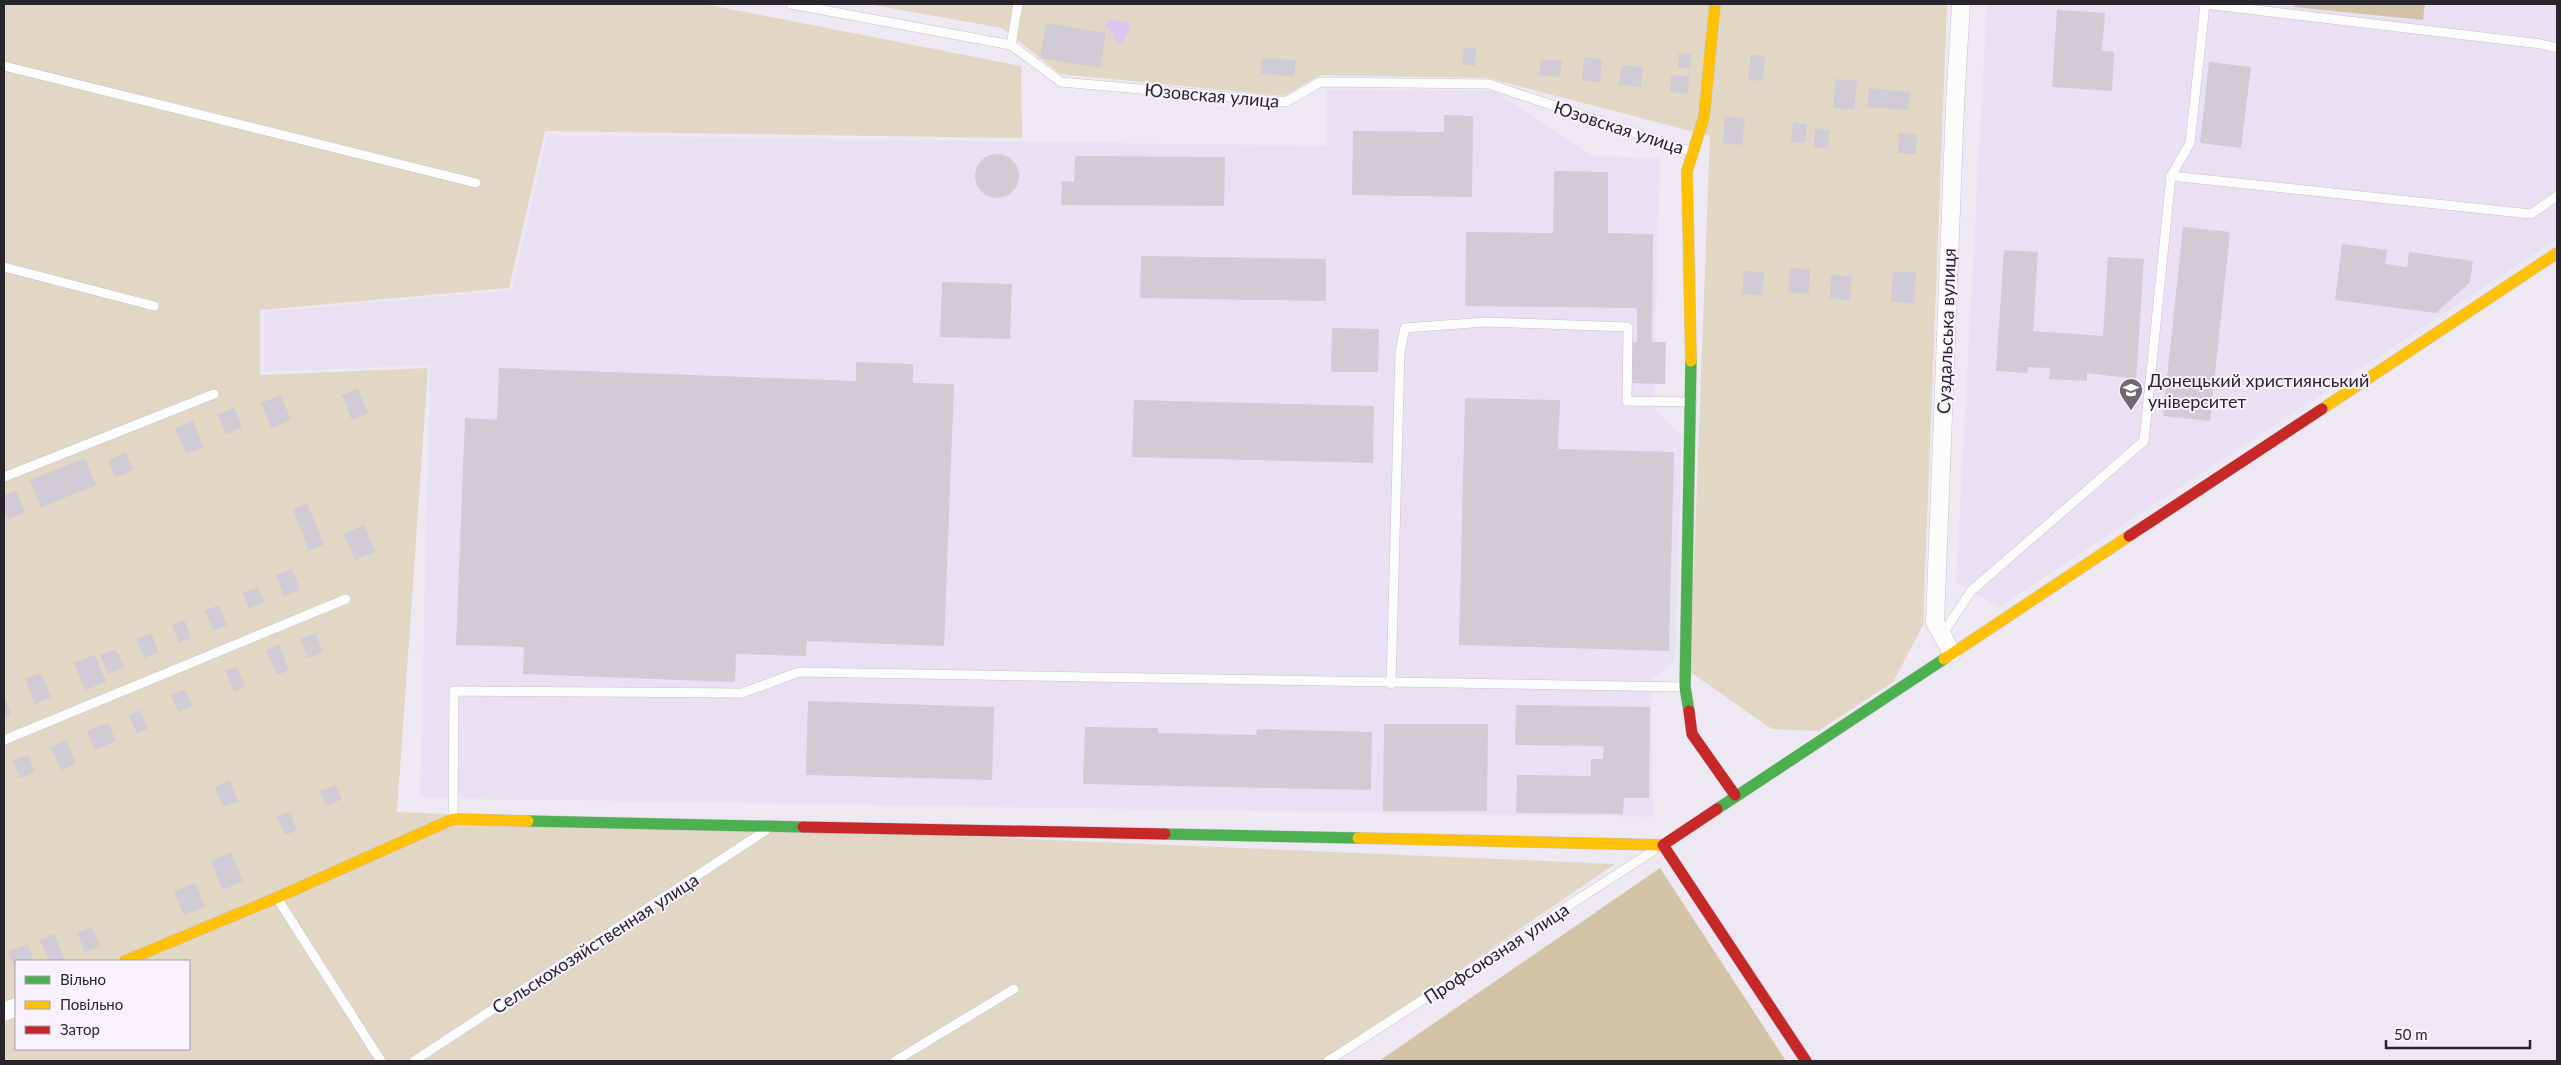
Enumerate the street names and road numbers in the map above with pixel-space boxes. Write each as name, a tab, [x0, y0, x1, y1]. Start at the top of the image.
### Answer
street label: Юзовская улица	[1144, 78, 1280, 112]
street label: Юзовская улица	[1551, 96, 1687, 158]
street label: Суздальська вулиця	[1932, 248, 1960, 414]
street label: Сельскохозяйственная улица	[488, 868, 702, 1018]
street label: Профсоюзная улица	[1419, 898, 1573, 1008]

